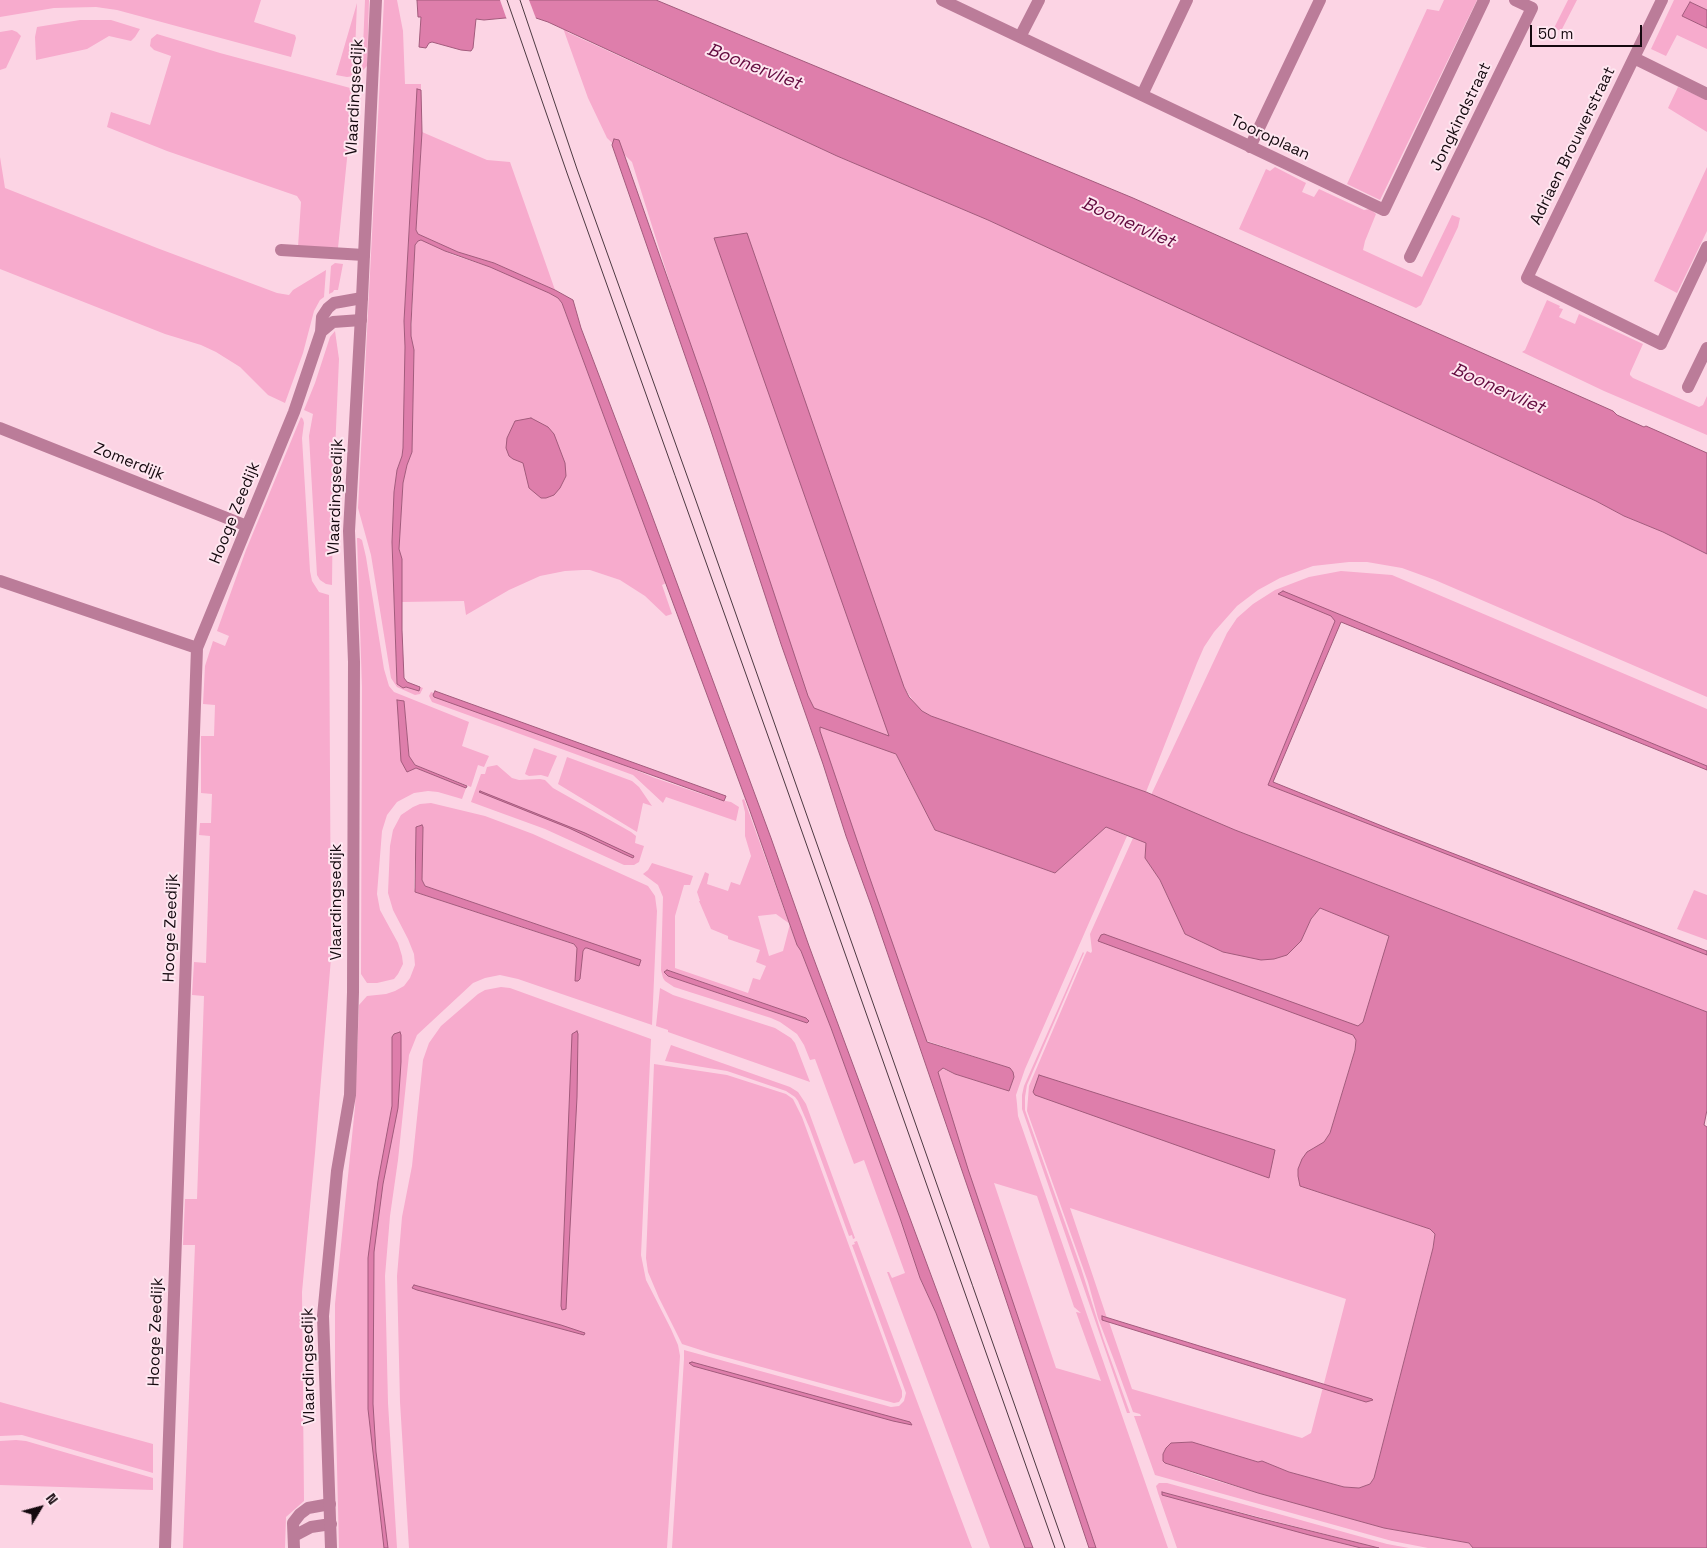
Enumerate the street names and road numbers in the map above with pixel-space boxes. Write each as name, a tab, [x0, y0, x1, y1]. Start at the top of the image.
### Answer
street label: Vlaardingsedijk	[342, 38, 368, 156]
street label: Jongkindstraat	[1426, 60, 1496, 174]
street label: Adriaen Brouwerstraat	[1526, 64, 1620, 228]
street label: Tooroplaan	[1227, 111, 1313, 165]
street label: Vlaardingsedijk	[324, 438, 348, 556]
street label: Zomerdijk	[91, 439, 167, 485]
street label: Hooge Zeedijk	[206, 459, 264, 567]
street label: Vlaardingsedijk	[327, 844, 347, 960]
street label: Hooge Zeedijk	[160, 873, 182, 983]
street label: Hooge Zeedijk	[145, 1277, 167, 1387]
street label: Vlaardingsedijk	[298, 1307, 320, 1425]

